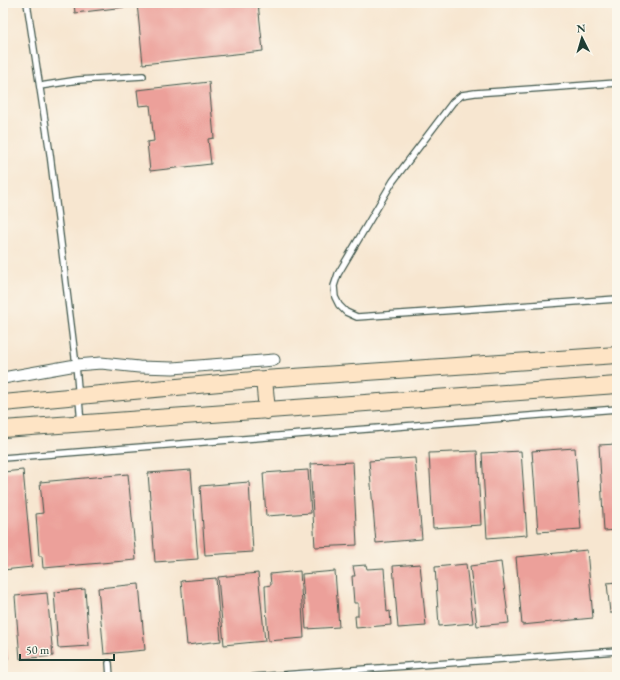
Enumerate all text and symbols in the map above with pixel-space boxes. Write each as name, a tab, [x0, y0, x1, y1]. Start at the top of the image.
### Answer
north arrow	[562, 18, 602, 58]
text: N	[576, 21, 586, 35]
scale bar	[20, 636, 114, 662]
text: 50 m	[26, 642, 50, 658]

